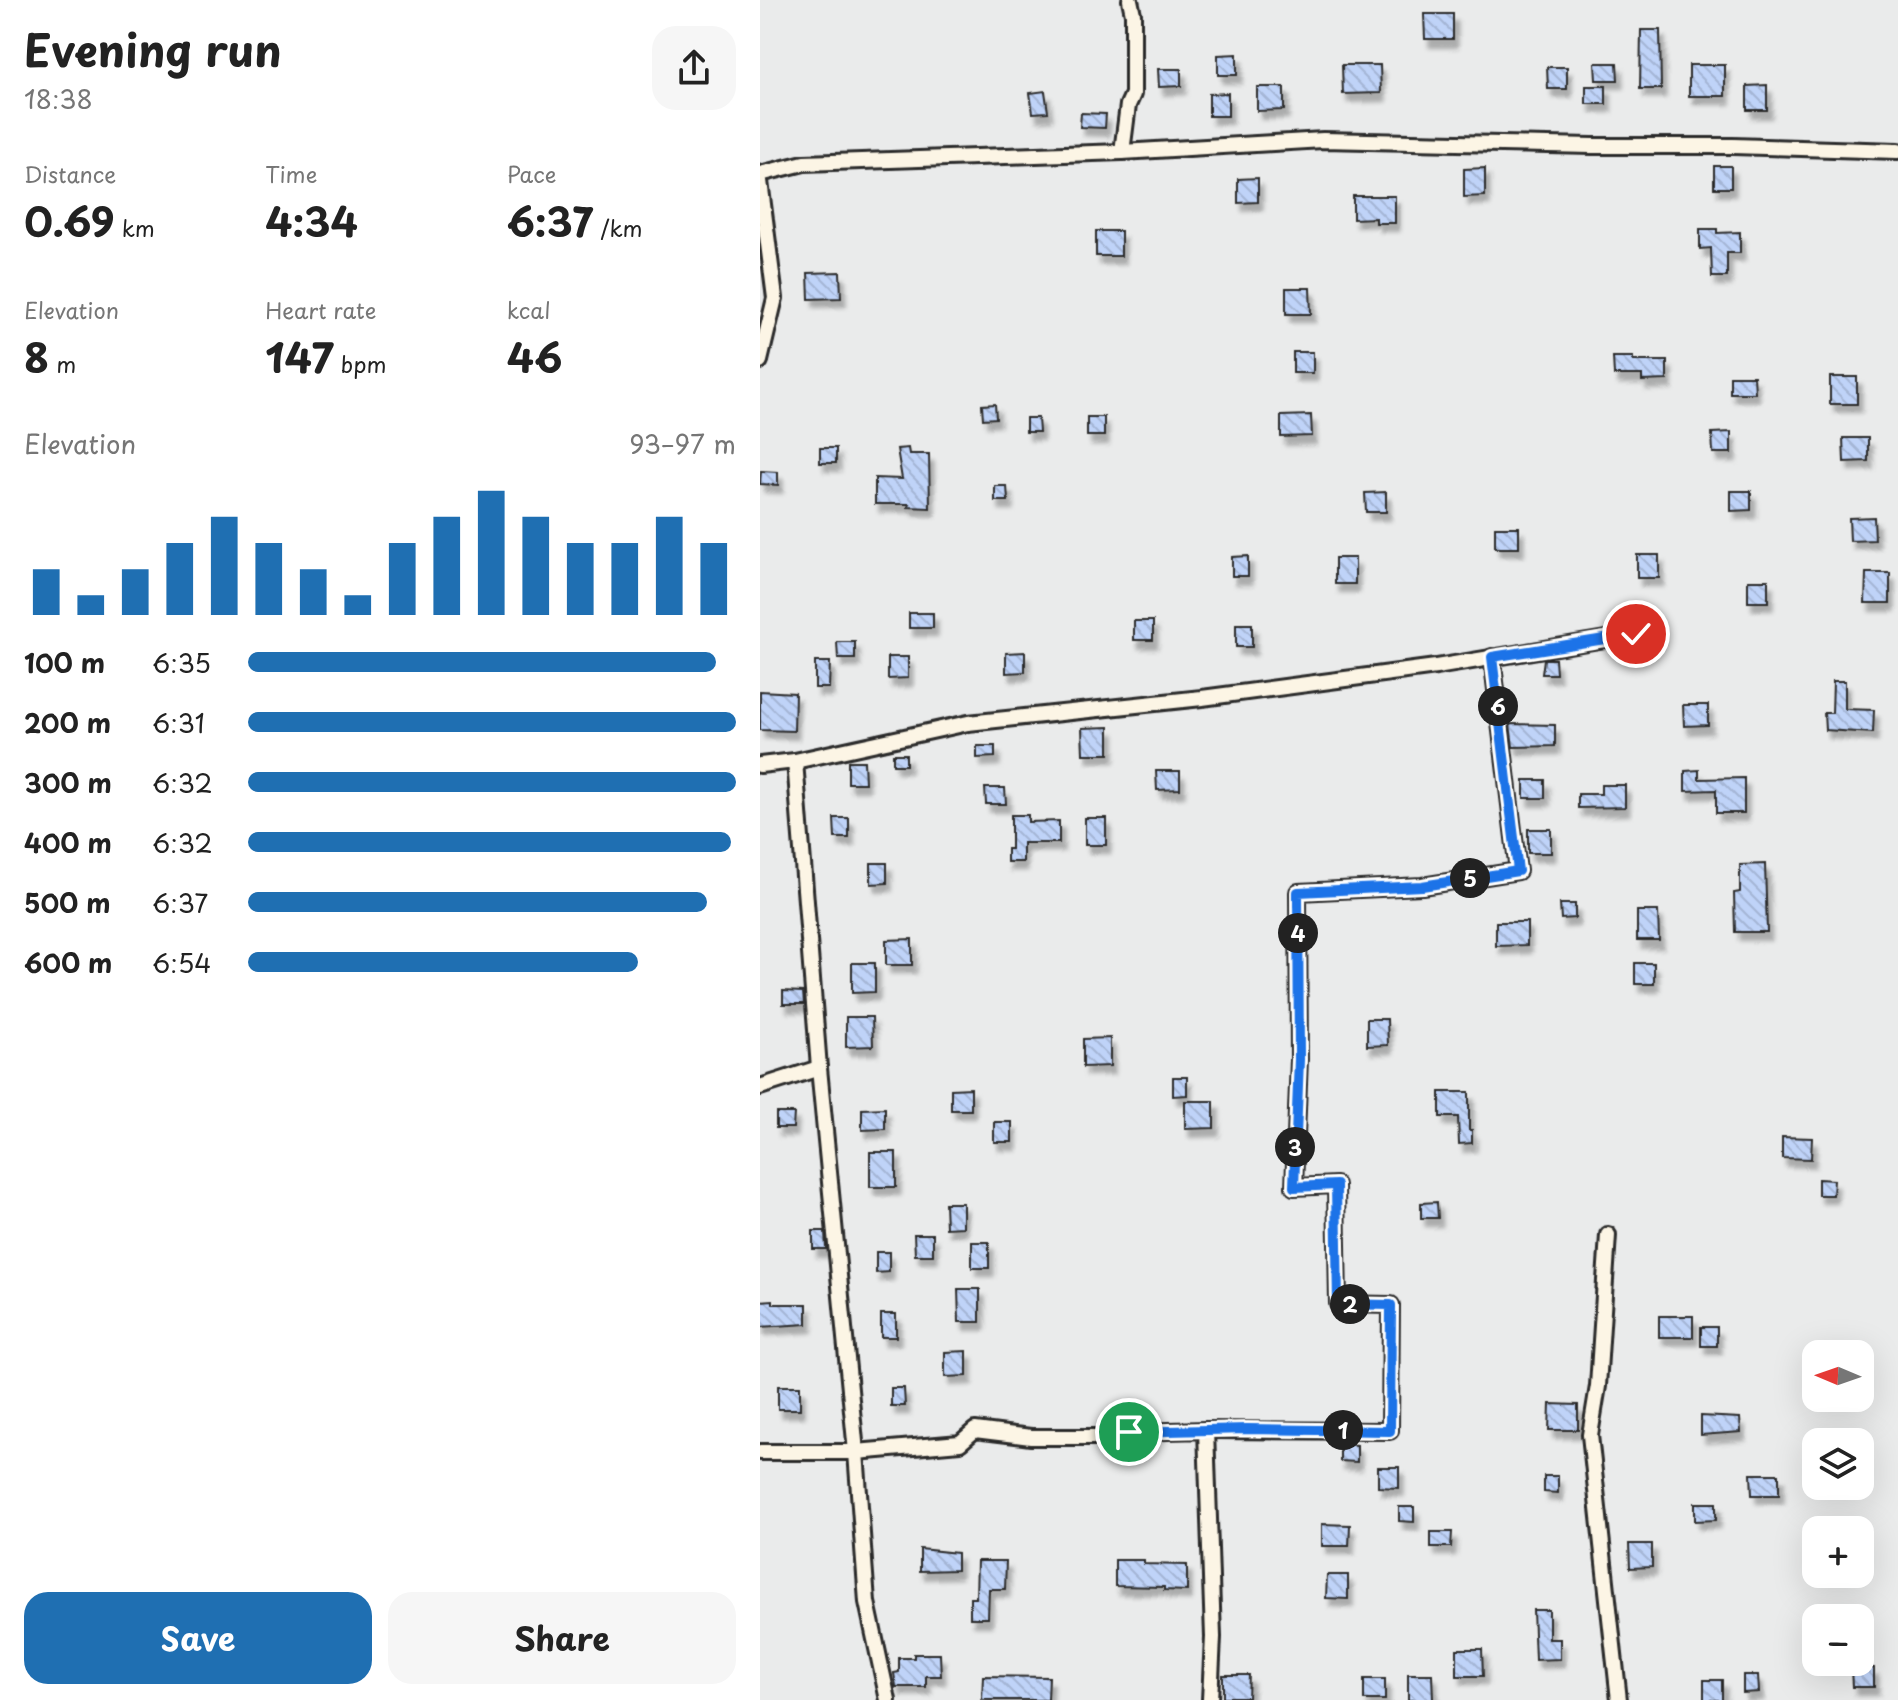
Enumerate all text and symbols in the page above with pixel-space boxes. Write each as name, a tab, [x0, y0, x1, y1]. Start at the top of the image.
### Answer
text: Evening run	[24, 16, 282, 82]
button: share	[652, 26, 736, 110]
text: 18:38	[24, 79, 93, 118]
text: Distance	[24, 157, 116, 190]
text: Time	[265, 157, 317, 190]
text: Pace	[507, 157, 556, 190]
text: 0.69	[24, 190, 115, 251]
text: 4:34	[265, 190, 358, 251]
text: 6:37	[507, 190, 593, 251]
text: km	[115, 211, 155, 244]
text: /km	[593, 211, 643, 244]
text: Elevation	[24, 293, 119, 326]
text: Heart rate	[265, 293, 376, 326]
text: kcal	[507, 293, 551, 326]
text: 8	[24, 326, 49, 387]
text: 147	[265, 326, 334, 387]
text: 46	[507, 326, 562, 387]
text: m	[49, 347, 76, 380]
text: bpm	[334, 347, 387, 380]
text: Elevation	[24, 424, 136, 463]
text: 93–97 m	[629, 424, 736, 463]
pin	[1602, 600, 1670, 668]
icon: check	[1614, 612, 1658, 656]
text: 100 m	[24, 643, 105, 682]
text: 6:35	[152, 643, 211, 682]
pin: 6	[1478, 686, 1518, 726]
text: 6	[1490, 689, 1506, 722]
text: 200 m	[24, 703, 111, 742]
text: 6:31	[152, 703, 205, 742]
text: 300 m	[24, 763, 112, 802]
text: 6:32	[152, 763, 213, 802]
text: 400 m	[24, 823, 112, 862]
text: 6:32	[152, 823, 213, 862]
pin: 5	[1450, 858, 1490, 898]
text: 5	[1463, 861, 1477, 894]
text: 500 m	[24, 883, 110, 922]
text: 6:37	[152, 883, 208, 922]
pin: 4	[1278, 913, 1318, 953]
text: 4	[1291, 916, 1305, 949]
text: 600 m	[24, 943, 112, 982]
text: 6:54	[152, 943, 212, 982]
pin: 3	[1275, 1127, 1315, 1167]
text: 3	[1288, 1130, 1302, 1163]
pin: 2	[1330, 1284, 1370, 1324]
text: 2	[1342, 1287, 1358, 1320]
north arrow	[1802, 1340, 1874, 1412]
map controls	[1802, 1340, 1874, 1676]
pin	[1095, 1398, 1163, 1466]
icon: arrive	[1107, 1410, 1151, 1454]
pin: 1	[1323, 1410, 1363, 1450]
text: 1	[1338, 1413, 1348, 1446]
button: layers	[1802, 1428, 1874, 1500]
button: +	[1802, 1516, 1874, 1588]
button: Save	[24, 1592, 372, 1684]
button: Share	[388, 1592, 736, 1684]
button: −	[1802, 1604, 1874, 1676]

